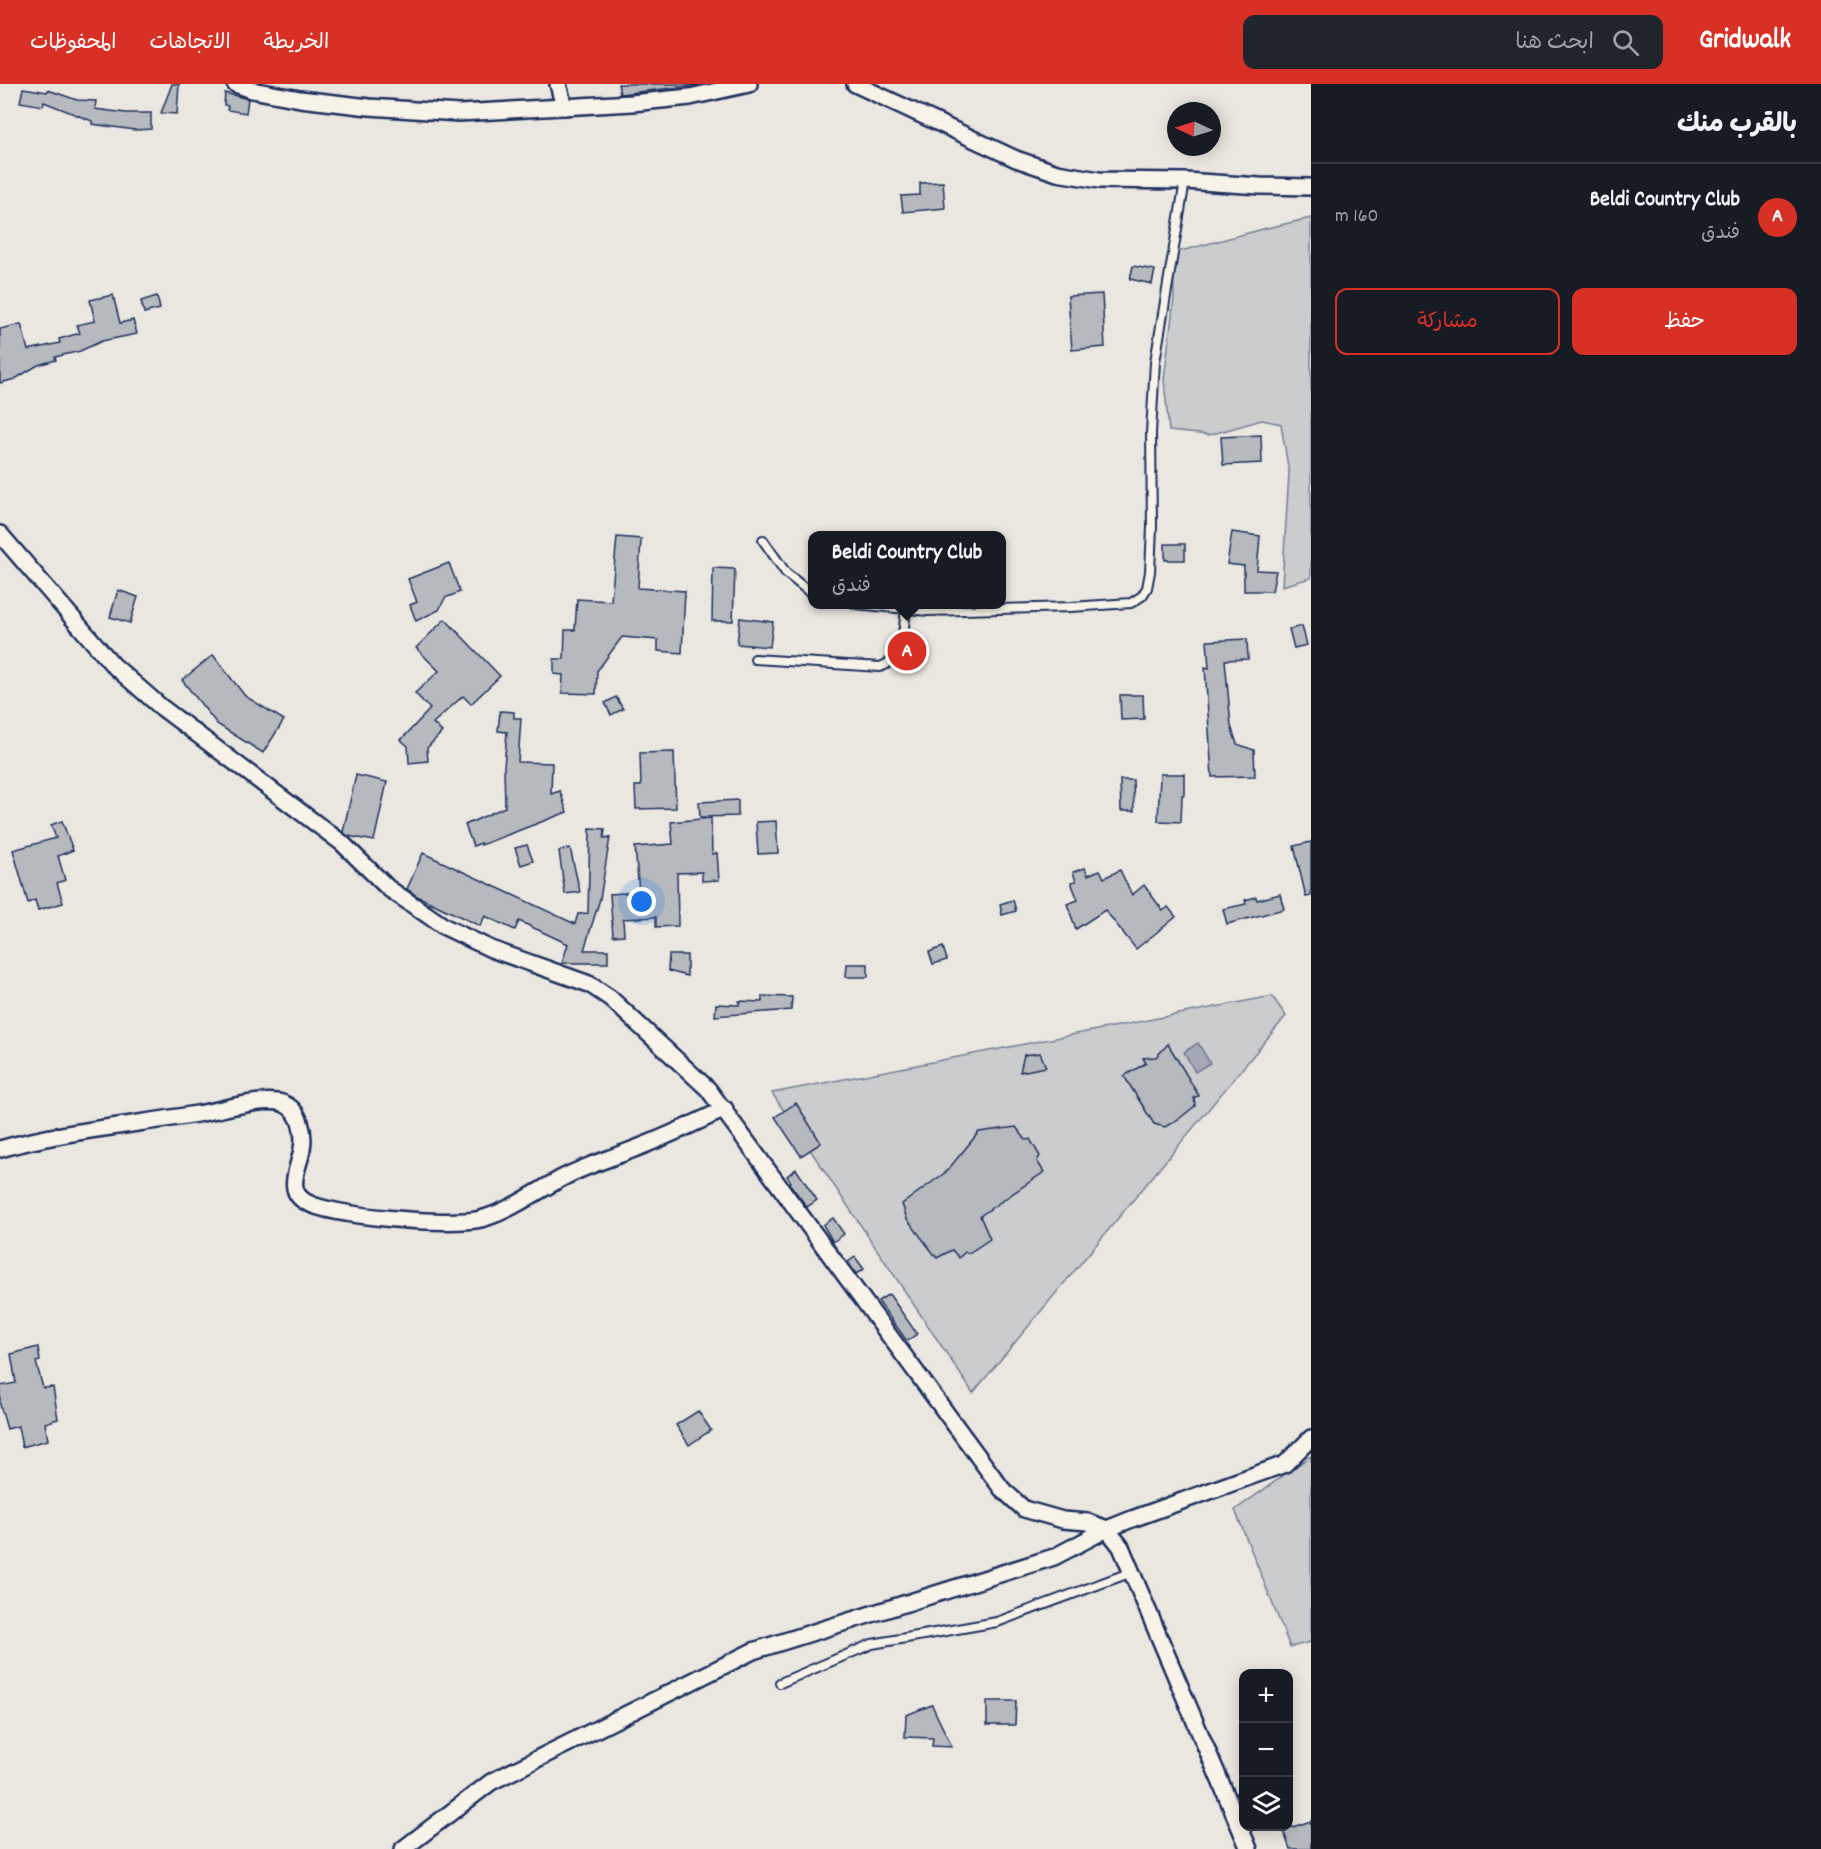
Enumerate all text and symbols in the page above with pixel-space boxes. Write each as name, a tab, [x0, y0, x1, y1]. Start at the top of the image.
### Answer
search box	[1243, 15, 1663, 69]
text: Gridwalk	[1699, 22, 1791, 62]
icon: search	[1609, 26, 1642, 59]
text: ابحث هنا	[1515, 28, 1594, 59]
text: المحفوظات	[30, 29, 116, 59]
text: الاتجاهات	[149, 29, 231, 59]
text: الخريطة	[264, 29, 329, 59]
north arrow	[1167, 102, 1221, 156]
text: بالقرب منك	[1677, 107, 1797, 144]
text: Beldi Country Club	[1590, 185, 1740, 216]
text: 160 m	[1335, 203, 1378, 231]
text: A	[1772, 203, 1783, 231]
text: فندق	[1701, 220, 1740, 248]
button: مشاركة	[1335, 288, 1560, 355]
button: حفظ	[1572, 288, 1797, 355]
popup	[808, 531, 1006, 609]
text: Beldi Country Club	[832, 538, 982, 569]
text: فندق	[832, 573, 871, 601]
pin: A	[888, 628, 926, 674]
your location	[627, 887, 656, 916]
map controls	[1239, 1669, 1293, 1831]
button: +	[1239, 1669, 1293, 1723]
button: −	[1239, 1723, 1293, 1777]
button: layers	[1239, 1777, 1293, 1831]

